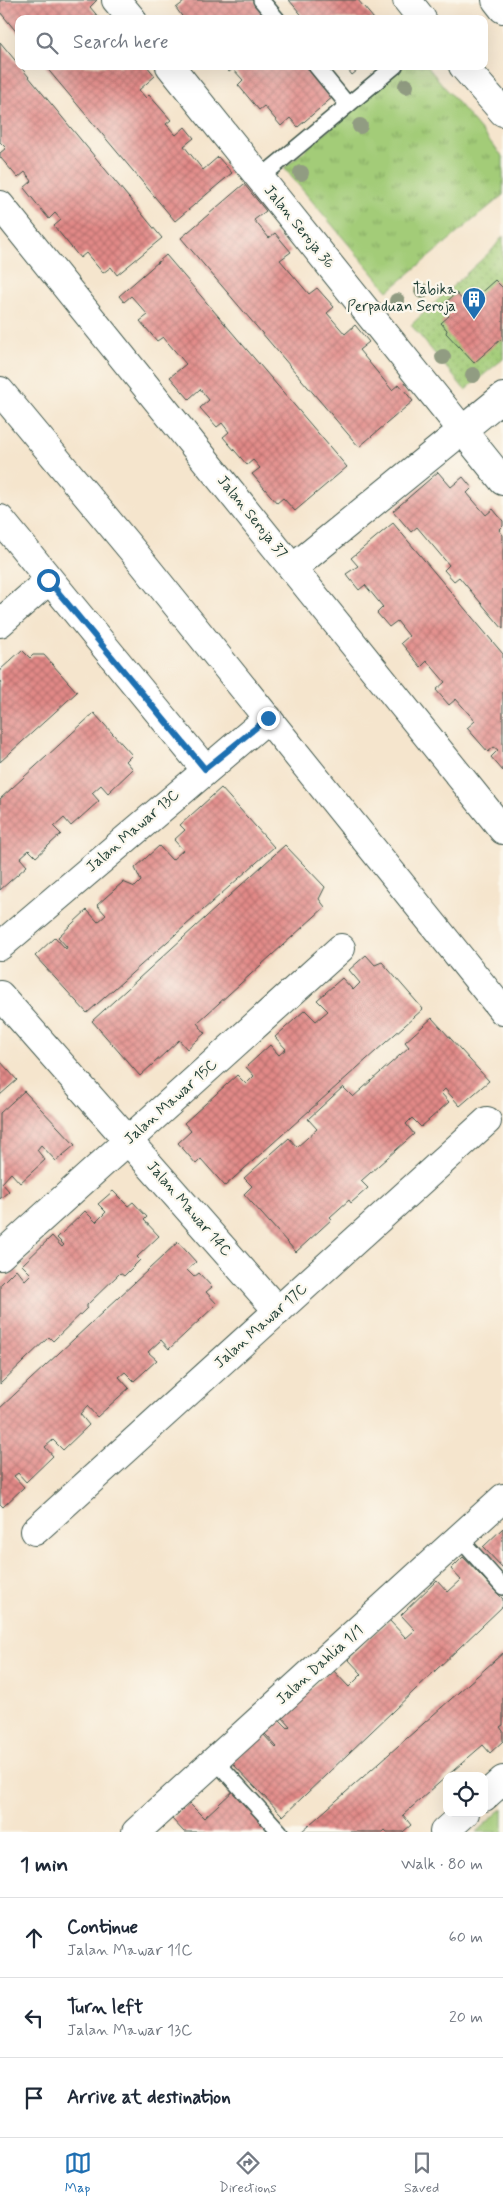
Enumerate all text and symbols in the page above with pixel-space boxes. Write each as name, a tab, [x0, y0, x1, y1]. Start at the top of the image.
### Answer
search box	[15, 15, 488, 70]
icon: search	[33, 29, 61, 57]
text: Search here	[73, 30, 169, 55]
street label: Jalan Seroja 36	[259, 181, 339, 273]
place label: Tabika Perpaduan Seroja	[347, 280, 457, 317]
building icon: Tabika Perpaduan Seroja	[461, 286, 487, 320]
street label: Jalan Seroja 37	[212, 471, 292, 563]
route start	[37, 569, 60, 592]
route end	[257, 707, 280, 730]
street label: Jalan Mawar 13C	[82, 785, 184, 877]
street label: Jalan Mawar 15C	[120, 1054, 222, 1149]
street label: Jalan Mawar 14C	[142, 1157, 236, 1261]
street label: Jalan Mawar 17C	[210, 1279, 312, 1373]
street label: Jalan Dahlia 1/1	[272, 1621, 368, 1709]
map controls	[443, 1772, 488, 1817]
button: locate	[443, 1772, 488, 1817]
text: 1 min	[20, 1851, 68, 1879]
text: Walk · 80 m	[401, 1854, 483, 1875]
text: Continue	[67, 1915, 138, 1940]
icon: ahead	[20, 1924, 48, 1952]
text: 60 m	[449, 1927, 483, 1948]
text: Jalan Mawar 11C	[67, 1940, 193, 1961]
text: Turn left	[67, 1995, 143, 2020]
icon: left	[20, 2004, 48, 2032]
text: 20 m	[449, 2007, 483, 2028]
text: Jalan Mawar 13C	[67, 2020, 192, 2041]
icon: arrive	[20, 2084, 48, 2112]
text: Arrive at destination	[67, 2085, 231, 2110]
tab: Map	[64, 2149, 92, 2197]
tab: Directions	[219, 2149, 277, 2197]
tab: Saved	[404, 2149, 439, 2197]

